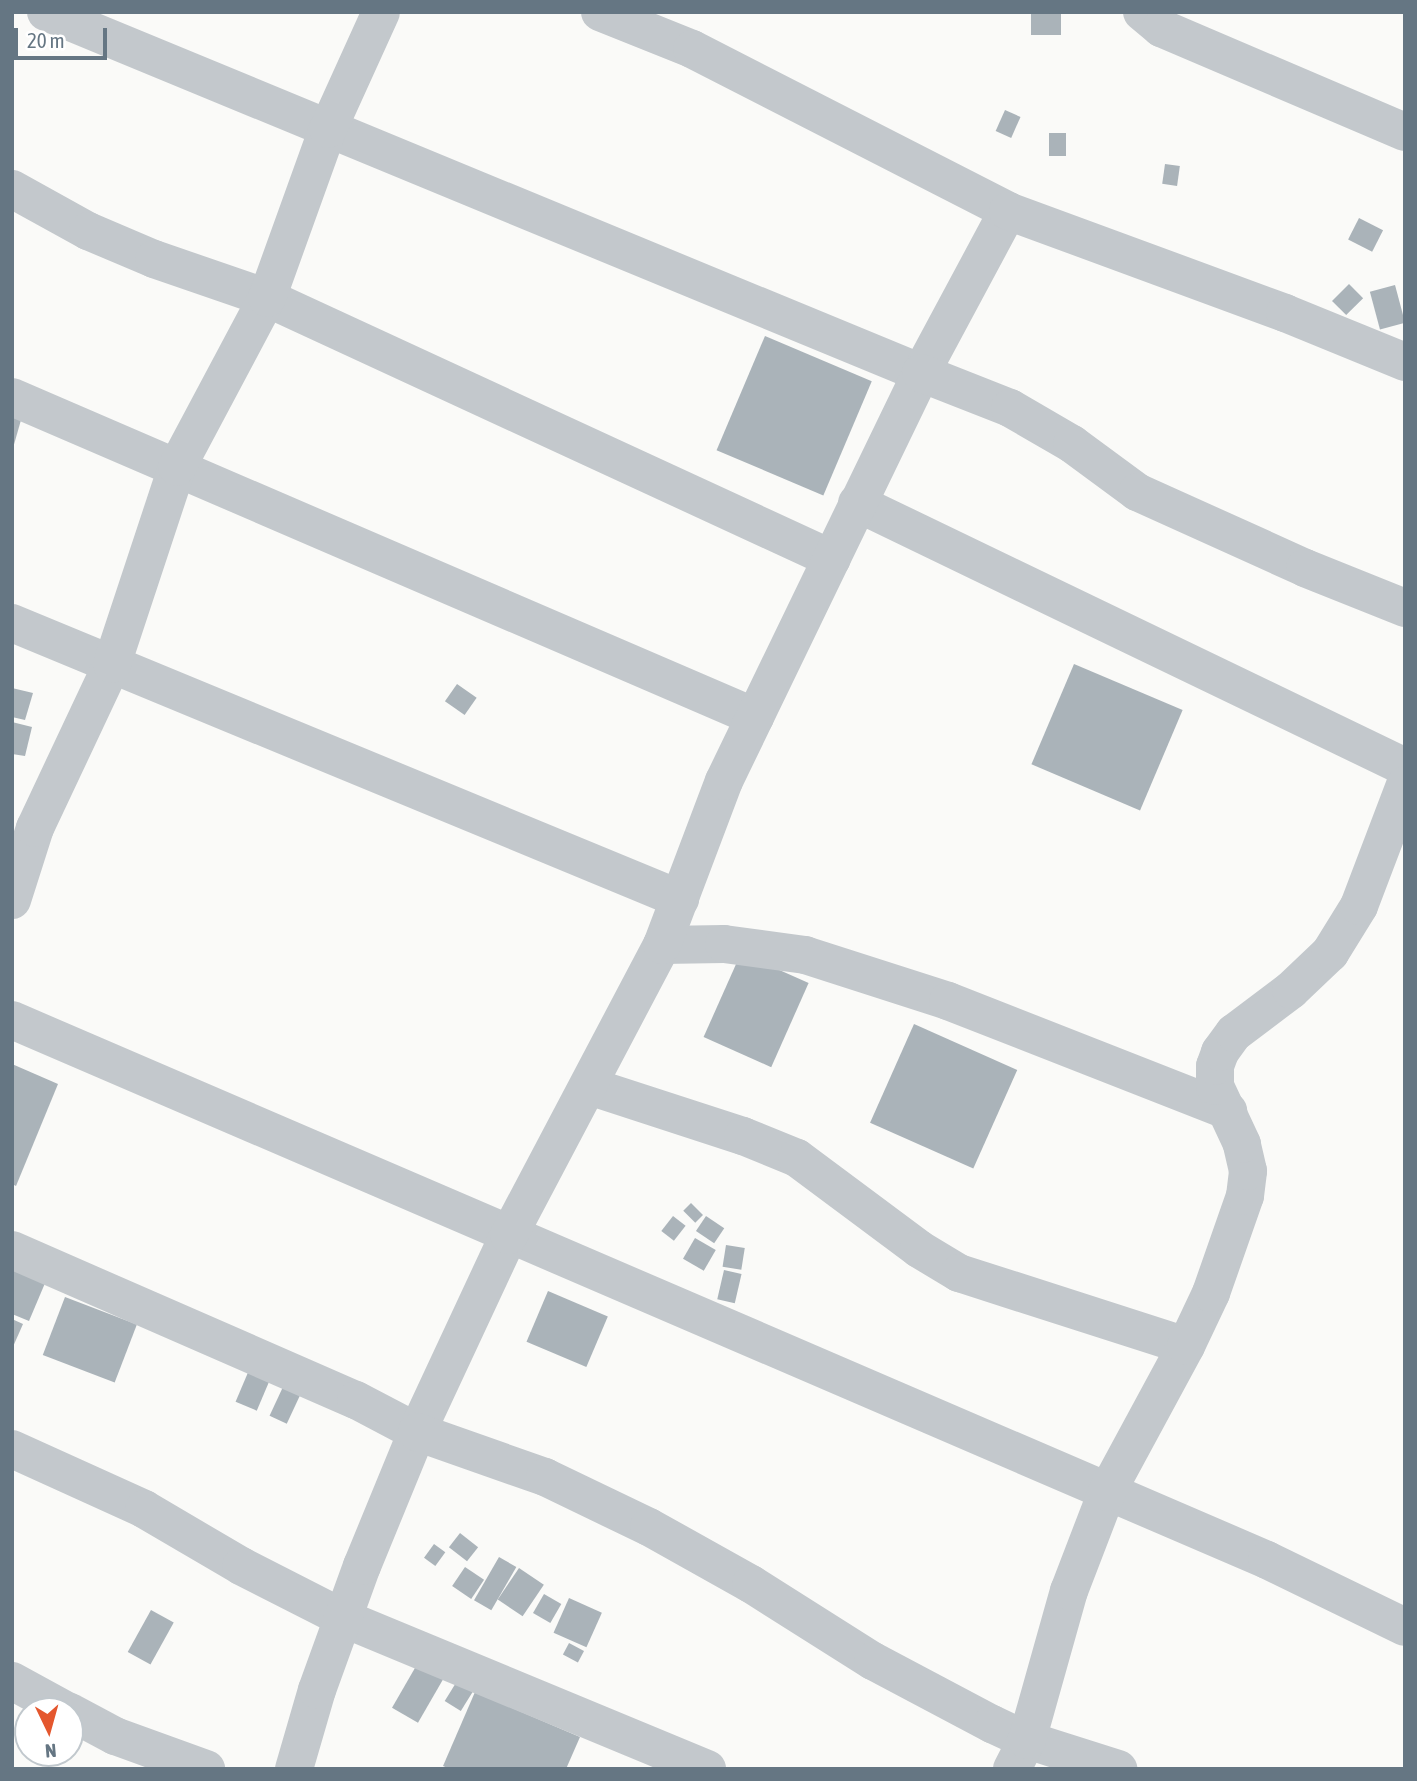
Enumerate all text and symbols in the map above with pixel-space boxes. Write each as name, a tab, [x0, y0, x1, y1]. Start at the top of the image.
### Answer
scale bar	[18, 14, 110, 58]
text: 20 m	[27, 28, 65, 52]
north arrow	[14, 1697, 84, 1767]
text: N	[44, 1739, 57, 1762]

